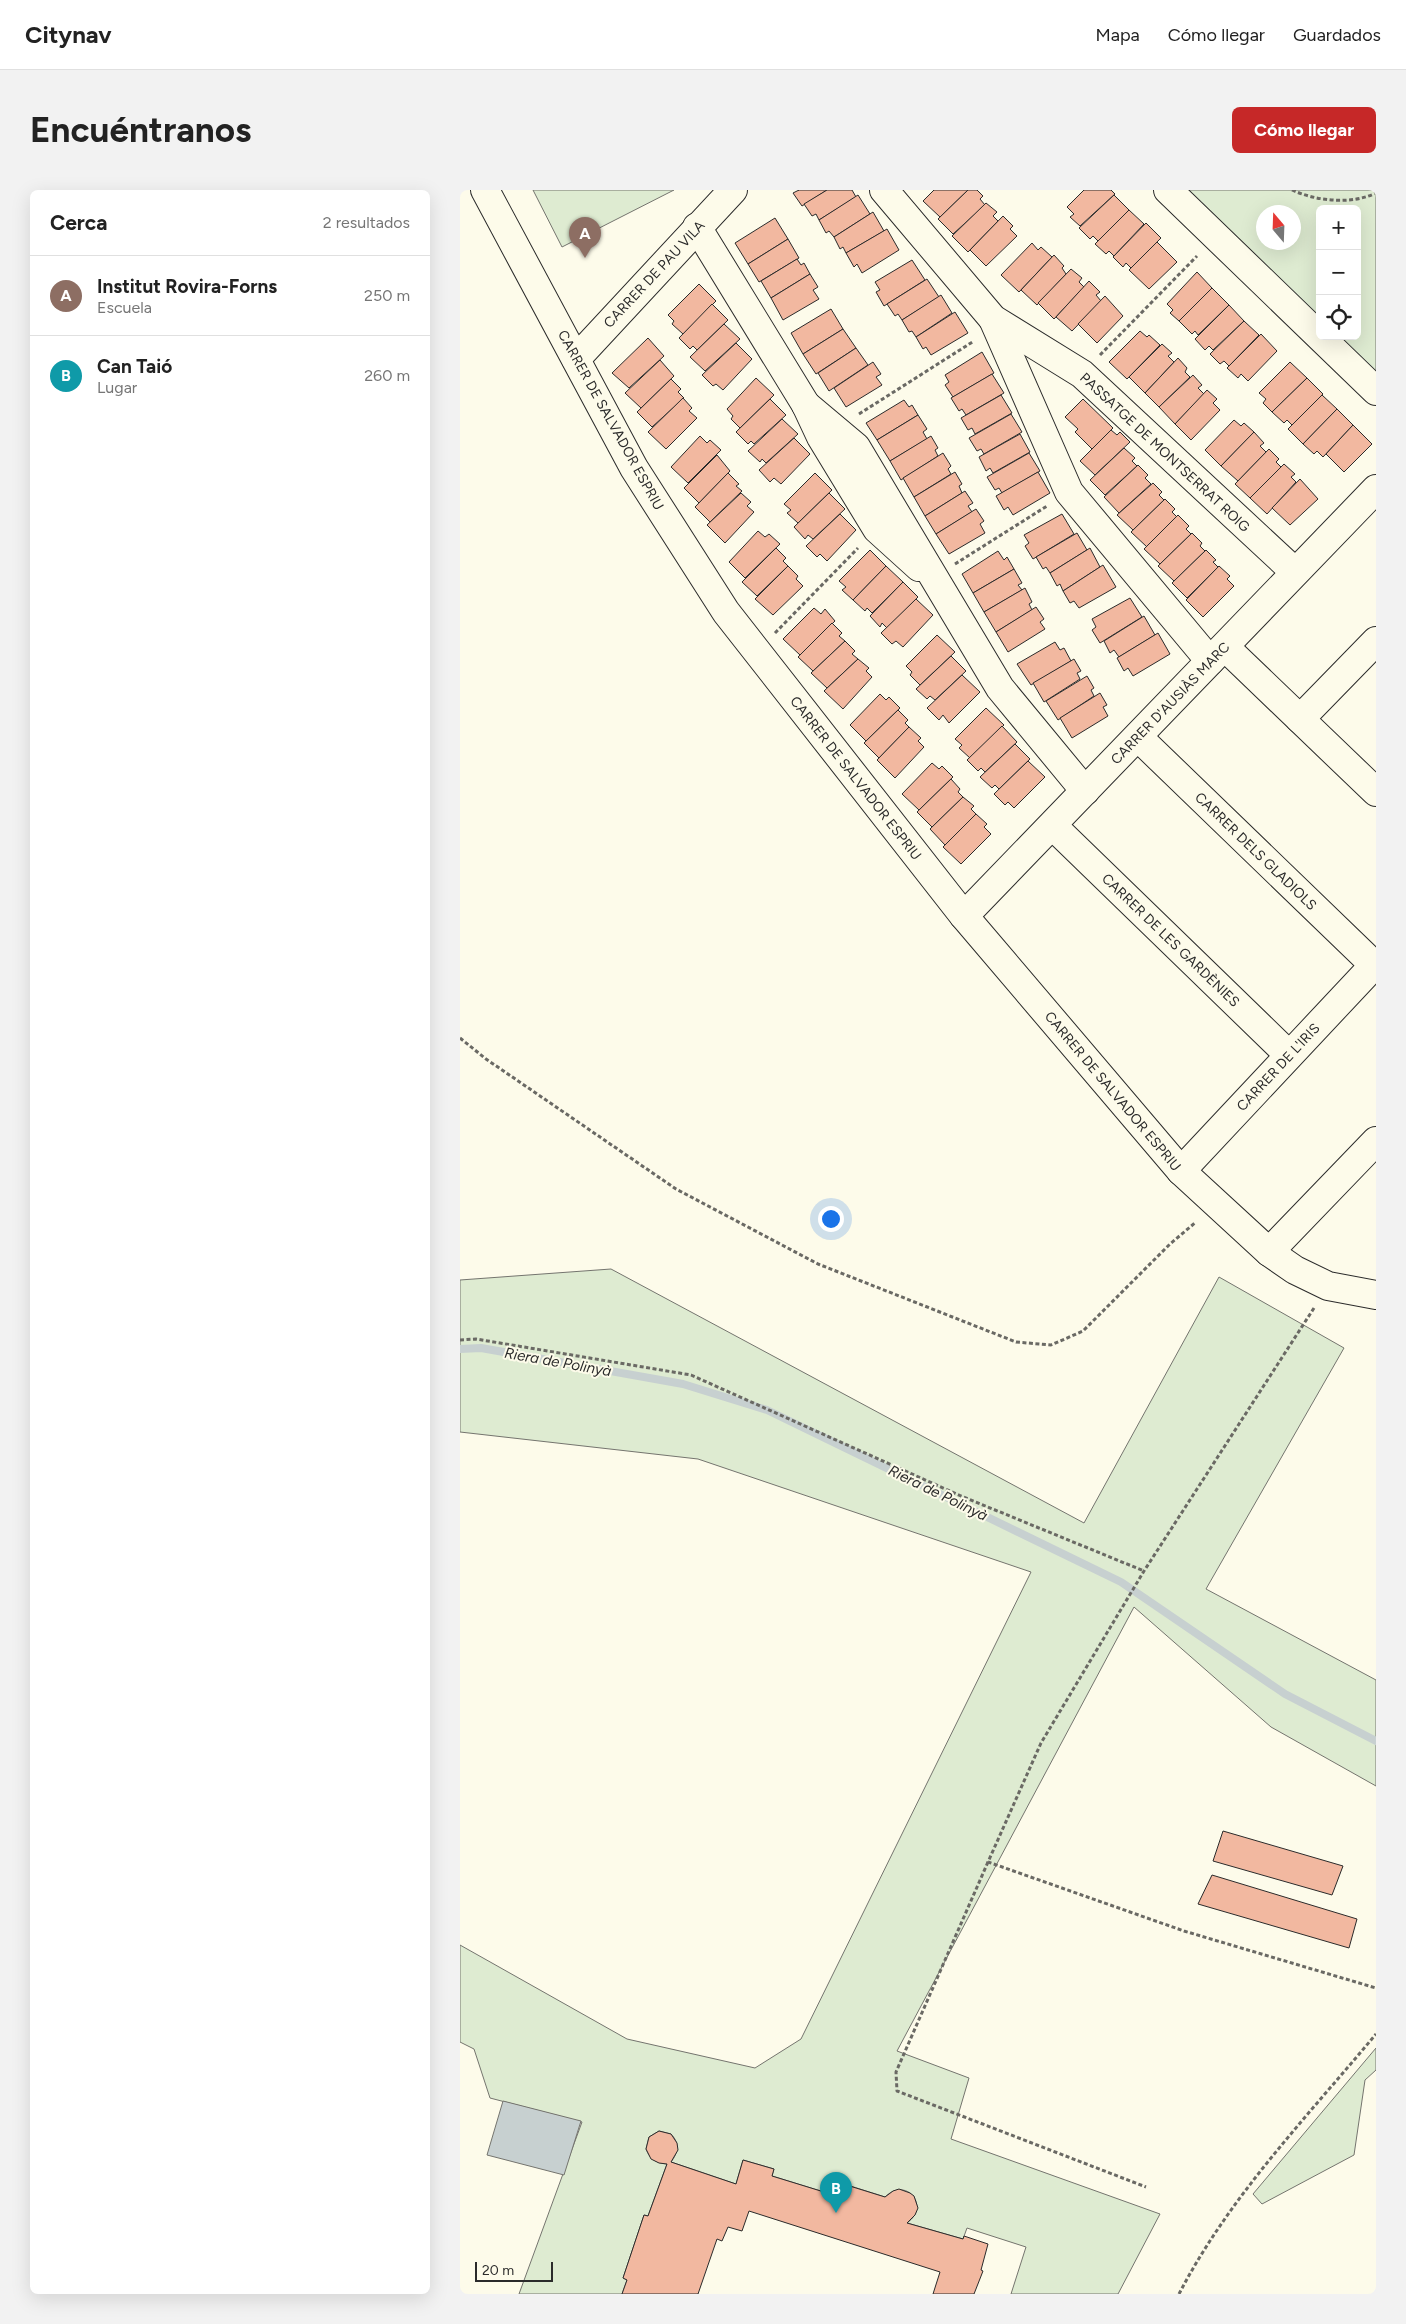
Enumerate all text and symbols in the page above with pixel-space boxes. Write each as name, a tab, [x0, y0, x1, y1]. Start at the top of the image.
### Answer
text: Citynav	[25, 20, 112, 49]
text: Mapa	[1095, 24, 1140, 46]
text: Cómo llegar	[1168, 24, 1265, 46]
text: Guardados	[1293, 24, 1381, 46]
button: Cómo llegar	[1232, 107, 1376, 153]
text: Encuéntranos	[30, 109, 251, 151]
north arrow	[1256, 205, 1301, 250]
map controls	[1316, 205, 1361, 340]
button: +	[1316, 205, 1361, 250]
text: Cerca	[50, 210, 107, 235]
text: 2 resultados	[323, 213, 410, 232]
pin: A	[569, 217, 601, 258]
street label: CARRER DE PAU VILA	[600, 217, 709, 331]
button: −	[1316, 250, 1361, 295]
text: Institut Rovira-Forns	[97, 275, 277, 298]
text: A	[60, 286, 72, 305]
text: 250 m	[364, 286, 410, 305]
button: locate	[1316, 295, 1361, 340]
text: Escuela	[97, 298, 152, 317]
street label: CARRER DE SALVADOR ESPRIU	[554, 327, 667, 513]
text: Can Taió	[97, 355, 172, 378]
text: B	[61, 366, 71, 385]
text: 260 m	[364, 366, 410, 385]
street label: PASSATGE DE MONTSERRAT ROIG	[1076, 369, 1253, 536]
text: Lugar	[97, 378, 137, 397]
street label: CARRER D'AUSIÀS MARC	[1107, 639, 1233, 768]
street label: CARRER DE SALVADOR ESPRIU	[786, 693, 925, 864]
street label: CARRER DELS GLADIOLS	[1191, 789, 1320, 914]
street label: CARRER DE LES GARDÈNIES	[1098, 870, 1243, 1011]
street label: CARRER DE SALVADOR ESPRIU	[1041, 1008, 1184, 1175]
street label: CARRER DE L'IRIS	[1233, 1020, 1323, 1115]
your location	[818, 1206, 844, 1232]
water label: Riera de Polinyà	[503, 1344, 613, 1380]
water label: Riera de Polinyà	[885, 1461, 991, 1525]
pin: B	[820, 2172, 852, 2213]
scale bar	[475, 2259, 552, 2282]
text: 20 m	[482, 2262, 514, 2279]

